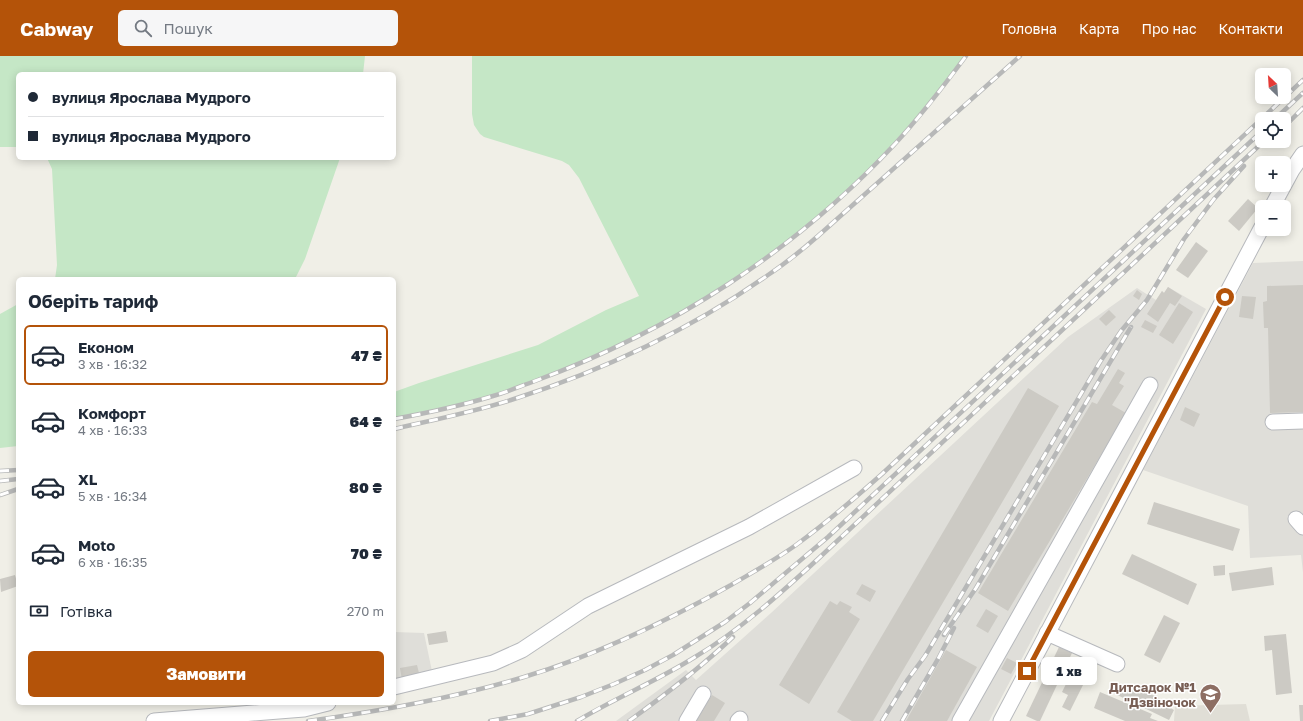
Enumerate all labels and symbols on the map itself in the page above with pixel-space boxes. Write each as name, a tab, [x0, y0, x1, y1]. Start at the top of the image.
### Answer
north arrow	[1255, 68, 1291, 104]
route start	[1216, 288, 1234, 306]
callout: 1 хв	[1041, 657, 1097, 685]
route end	[1018, 662, 1036, 680]
place label: Дитсадок №1 "Дзвіночок	[1109, 679, 1196, 710]
school or university icon: Дитсадок №1 "Дзвіночок	[1198, 681, 1224, 714]

